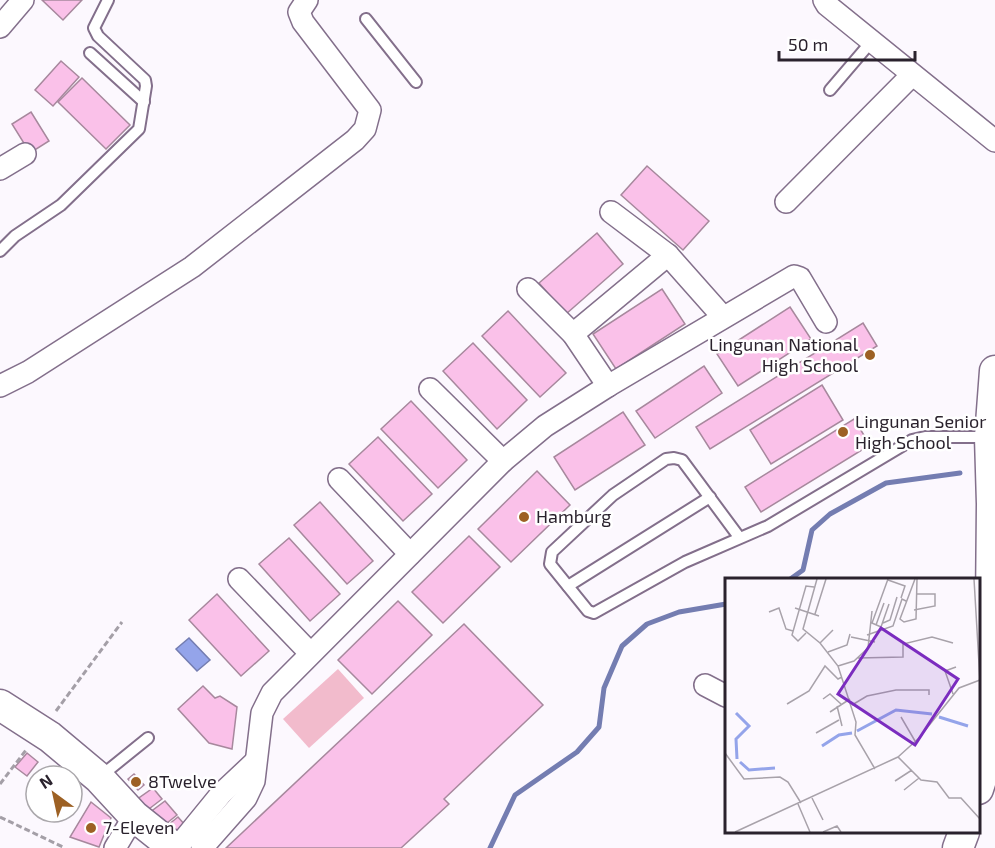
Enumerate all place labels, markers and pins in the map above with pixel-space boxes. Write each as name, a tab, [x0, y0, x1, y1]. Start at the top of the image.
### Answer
place label: Lingunan National High School	[709, 333, 859, 376]
marker: Lingunan National High School	[863, 348, 877, 362]
place label: Lingunan Senior High School	[855, 410, 986, 453]
marker: Lingunan Senior High School	[836, 425, 850, 439]
place label: Hamburg	[536, 505, 611, 527]
marker: Hamburg	[517, 510, 531, 524]
place label: 8Twelve	[148, 770, 217, 792]
marker: 8Twelve	[129, 775, 143, 789]
place label: 7-Eleven	[103, 816, 175, 838]
marker: 7-Eleven	[84, 821, 98, 835]

